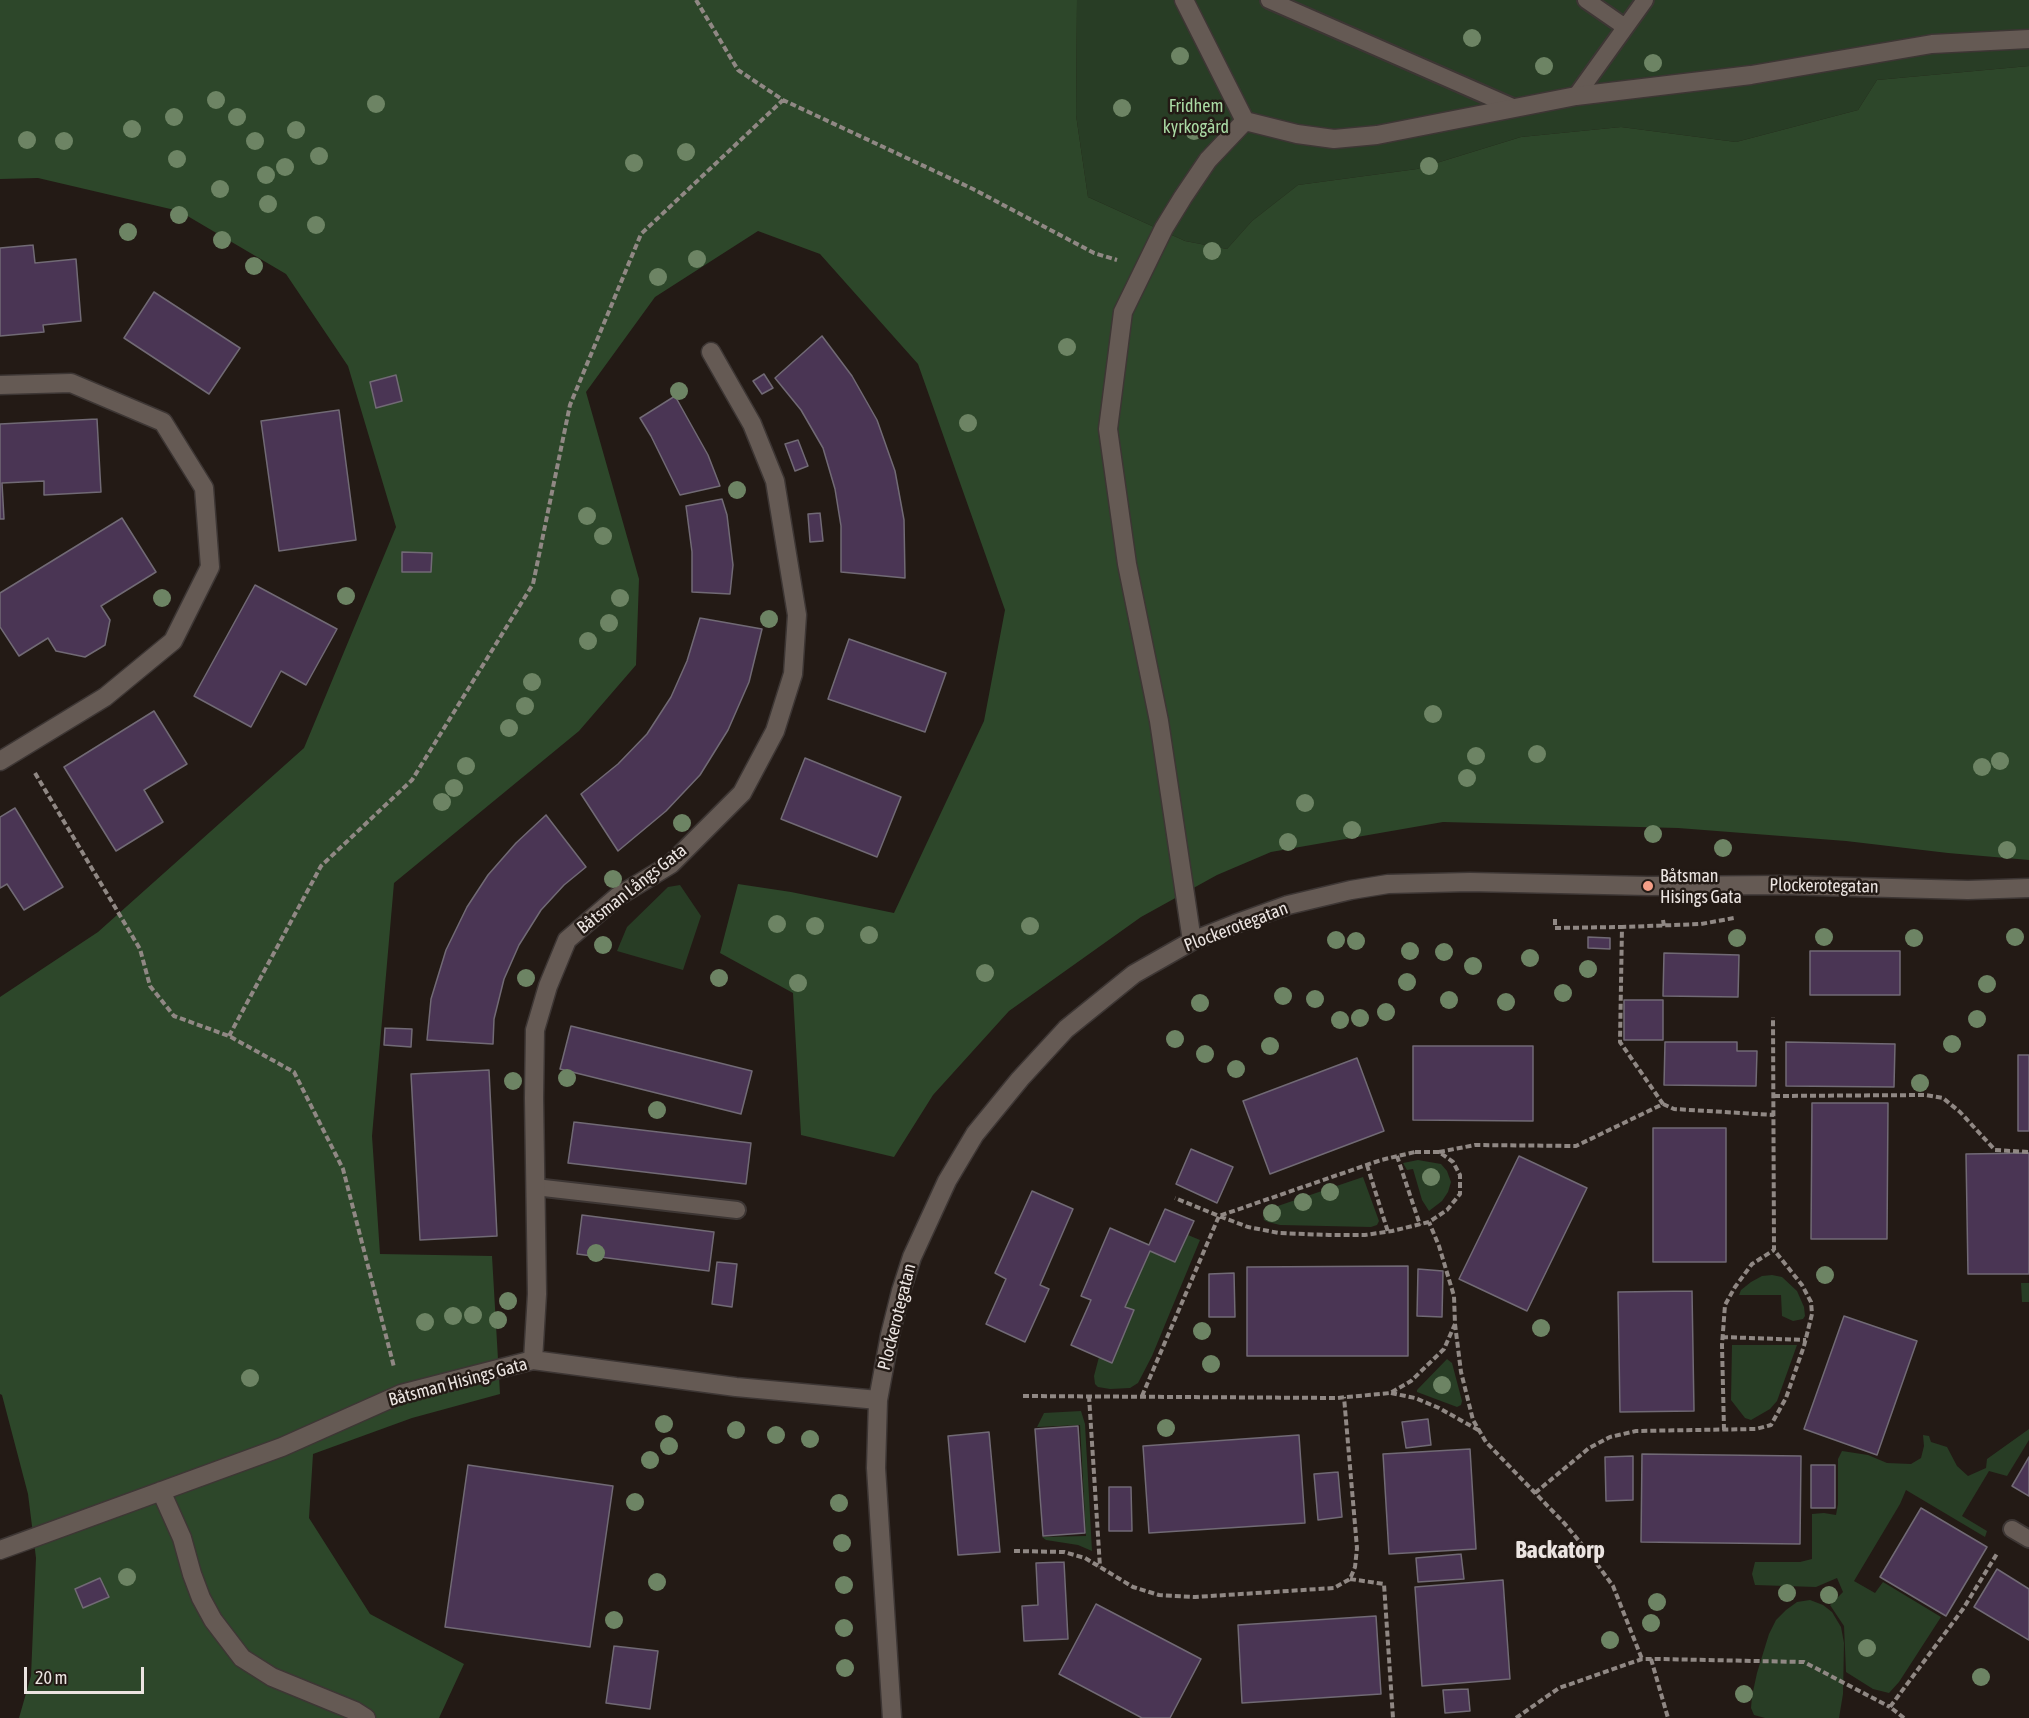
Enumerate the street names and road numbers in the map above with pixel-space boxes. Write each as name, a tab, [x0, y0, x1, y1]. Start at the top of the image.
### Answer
street label: Båtsman Långs Gata	[573, 840, 691, 938]
street label: Plockerotegatan	[1769, 874, 1879, 898]
street label: Plockerotegatan	[1181, 897, 1291, 957]
street label: Plockerotegatan	[873, 1261, 921, 1373]
street label: Båtsman Hisings Gata	[386, 1353, 530, 1411]

